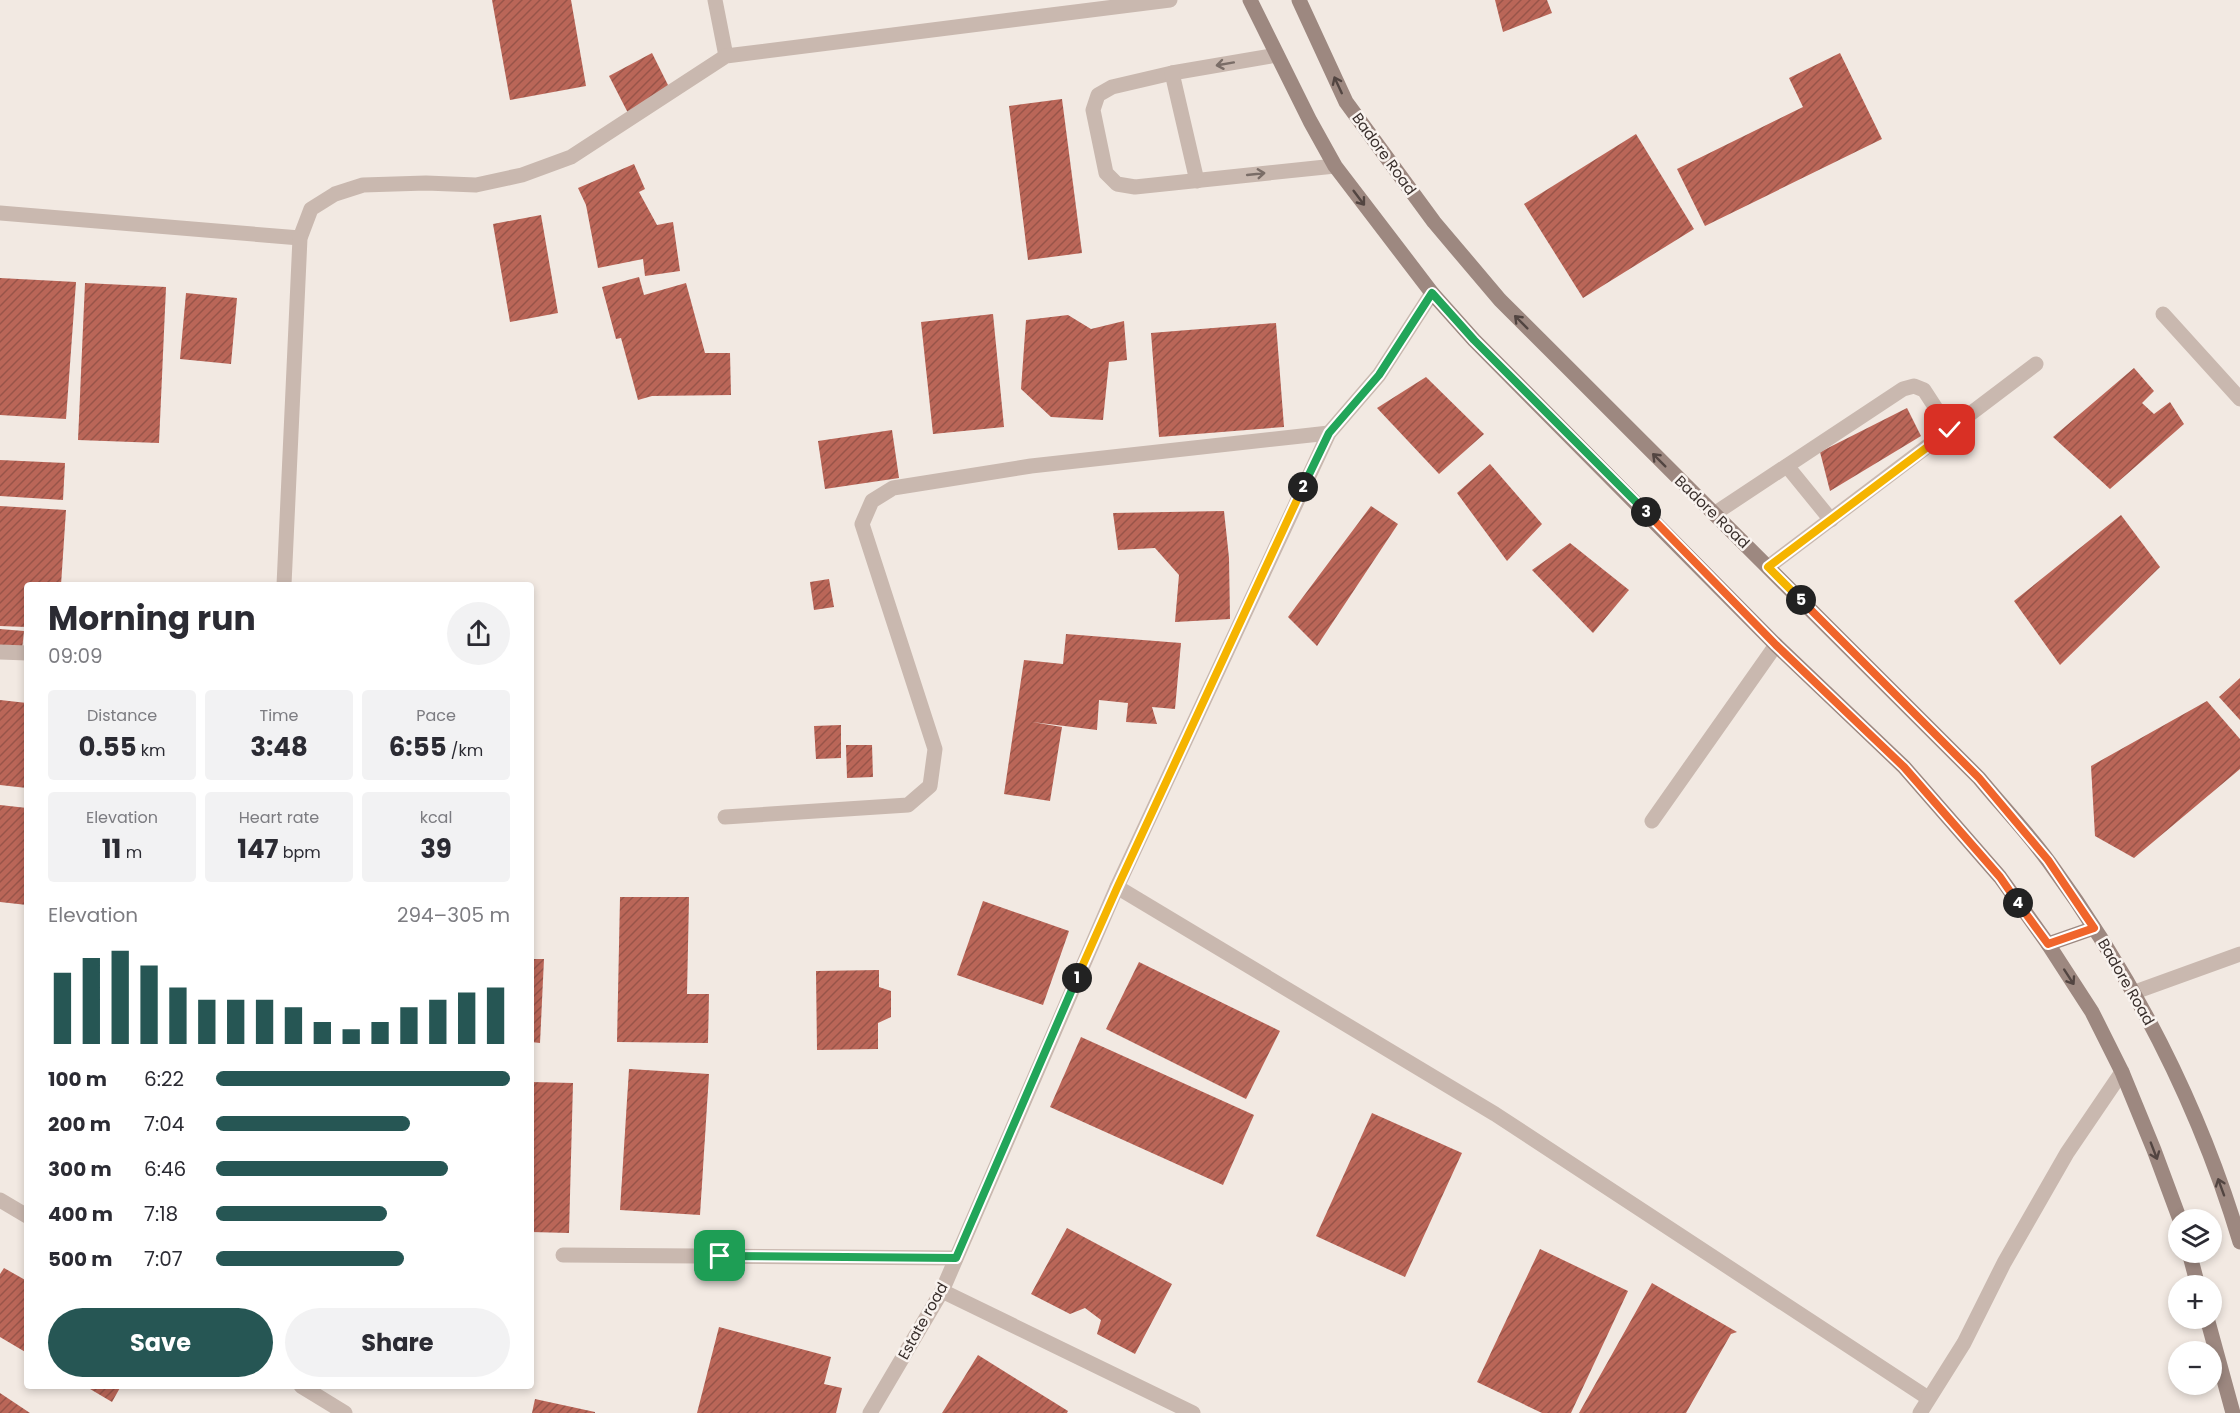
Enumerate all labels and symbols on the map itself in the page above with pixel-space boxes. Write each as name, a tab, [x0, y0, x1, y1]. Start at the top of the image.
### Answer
one-way arrow	[1215, 59, 1235, 70]
one-way arrow	[1332, 76, 1344, 94]
street label: Badore Road	[1347, 108, 1421, 199]
one-way arrow	[1245, 168, 1265, 179]
one-way arrow	[1352, 190, 1365, 206]
one-way arrow	[1514, 314, 1529, 329]
pin	[1924, 404, 1975, 455]
one-way arrow	[1652, 452, 1666, 467]
street label: Badore Road	[1670, 470, 1755, 553]
pin: 2	[1288, 472, 1318, 502]
pin: 3	[1631, 497, 1661, 527]
pin: 5	[1786, 585, 1816, 615]
pin: 4	[2003, 888, 2033, 918]
street label: Badore Road	[2093, 935, 2160, 1029]
pin: 1	[1062, 963, 1092, 993]
one-way arrow	[2063, 968, 2075, 984]
one-way arrow	[2150, 1142, 2161, 1160]
one-way arrow	[2214, 1178, 2225, 1197]
pin	[694, 1230, 745, 1281]
street label: Estate road	[893, 1278, 952, 1363]

